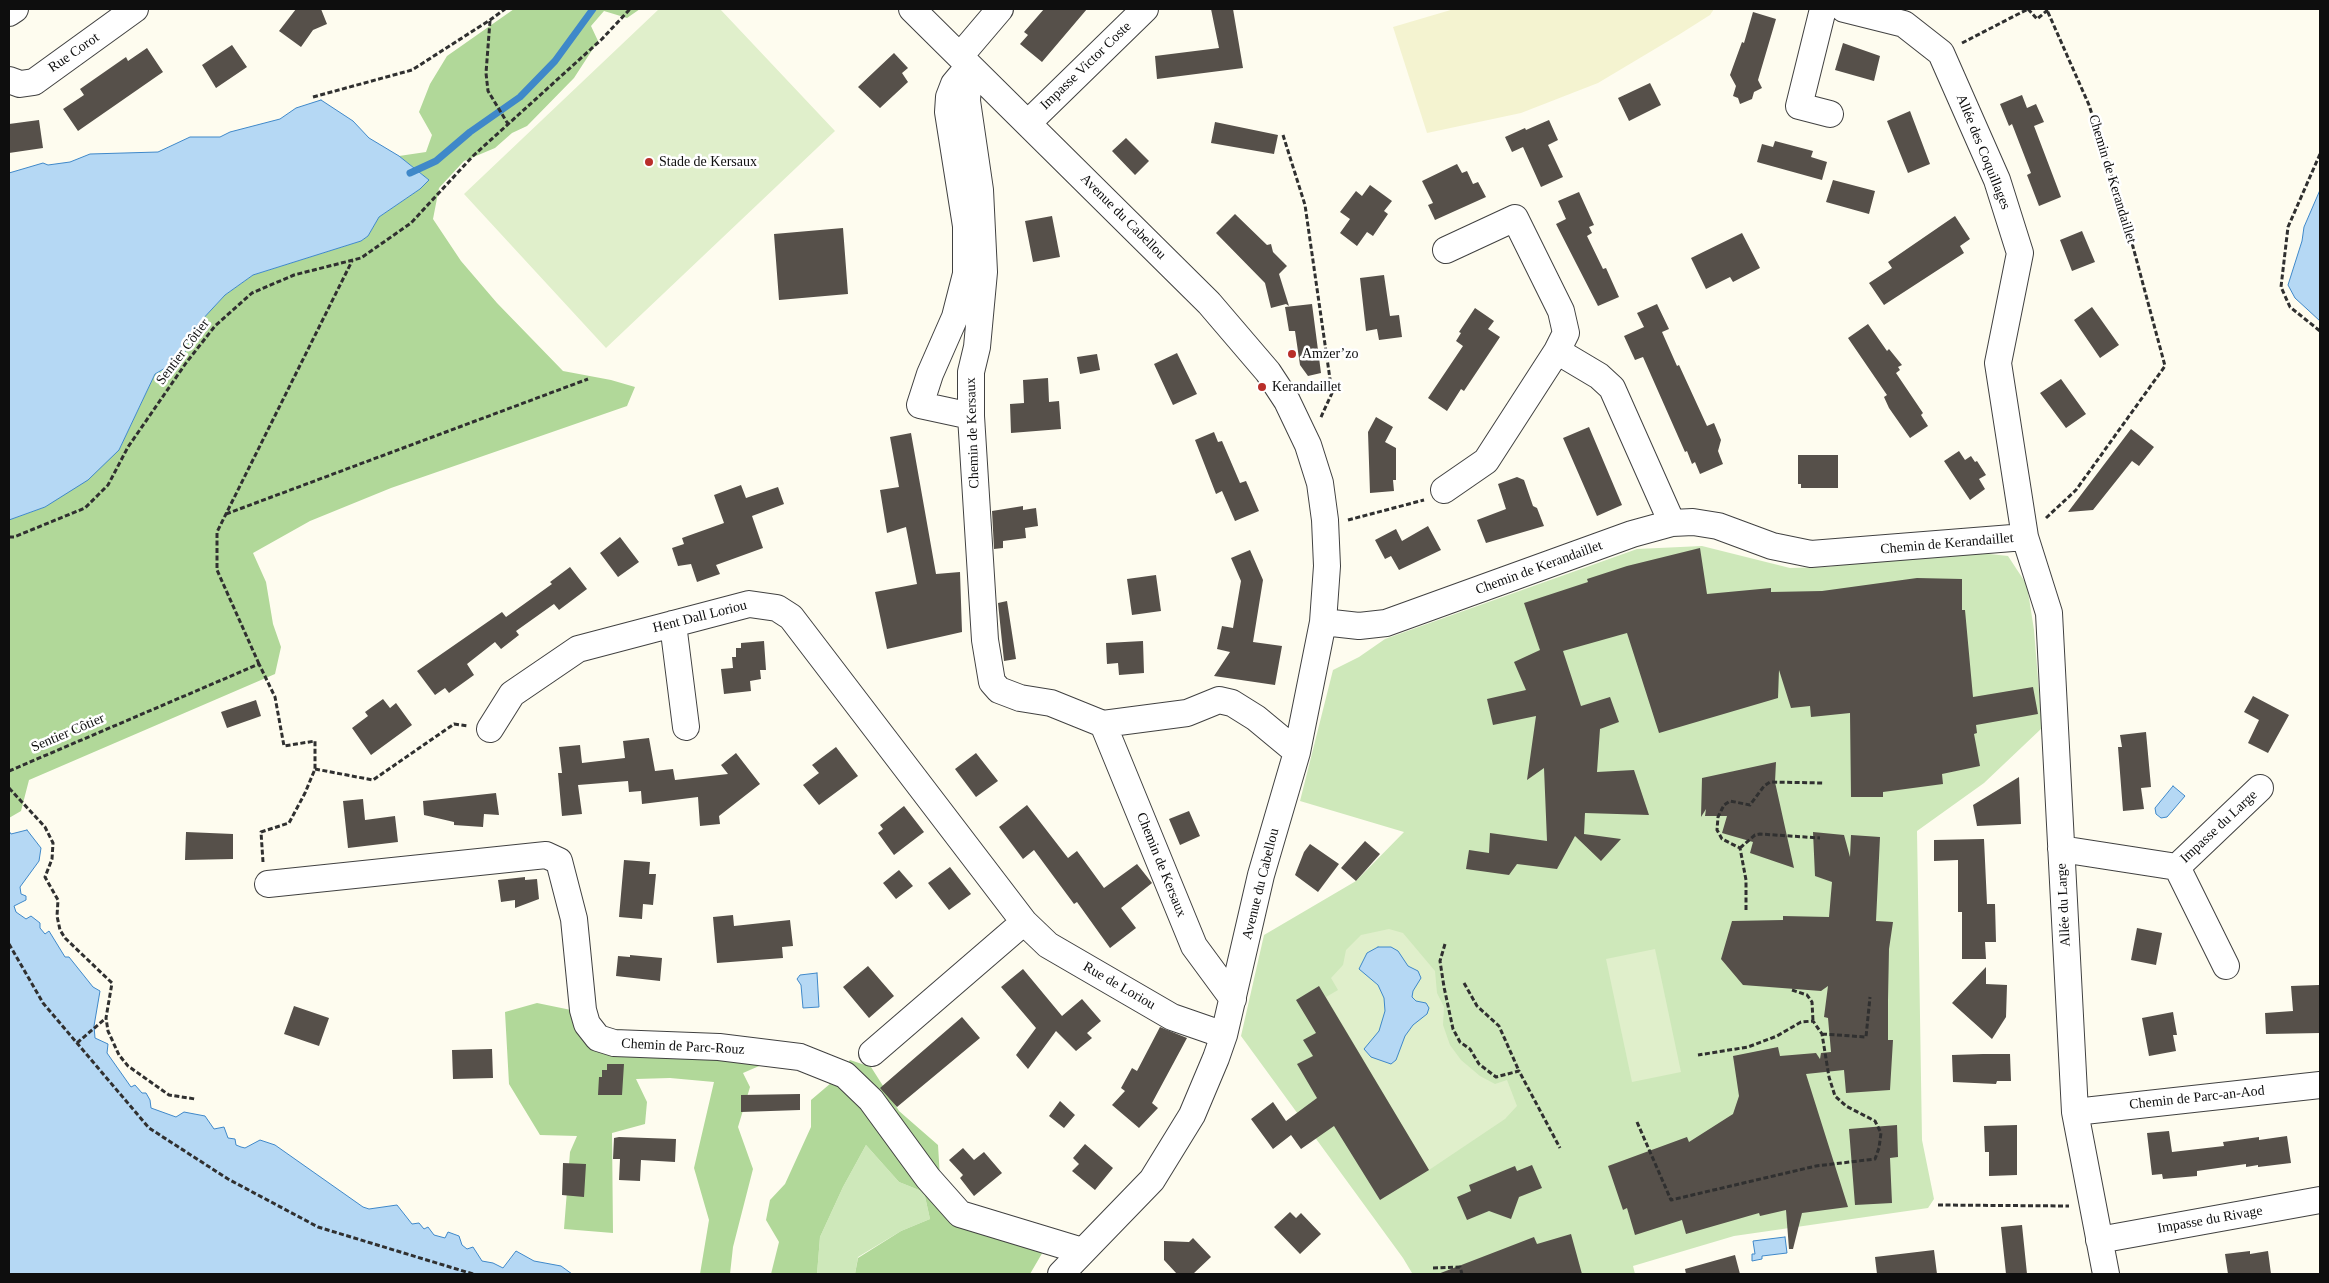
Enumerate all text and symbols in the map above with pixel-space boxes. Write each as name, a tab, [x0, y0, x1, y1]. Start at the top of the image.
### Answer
street label: Impasse Victor Coste	[1037, 18, 1135, 114]
street label: Rue Corot	[45, 30, 103, 76]
street label: Allée des Coquillages	[1952, 92, 2014, 212]
street label: Chemin de Kerandaillet	[2084, 113, 2140, 245]
place label: Stade de Kersaux	[659, 154, 757, 170]
marker: Stade de Kersaux	[643, 156, 655, 168]
street label: Avenue du Cabellou	[1077, 171, 1169, 263]
street label: Sentier Côtier	[153, 316, 213, 388]
place label: Amzer’zo	[1302, 346, 1358, 362]
marker: Amzer’zo	[1286, 348, 1298, 360]
street label: Chemin de Kersaux	[963, 377, 983, 489]
place label: Kerandaillet	[1272, 379, 1341, 395]
marker: Kerandaillet	[1256, 381, 1268, 393]
street label: Chemin de Kerandaillet	[1880, 530, 2014, 558]
street label: Chemin de Kerandaillet	[1473, 537, 1605, 599]
street label: Hent Dall Loriou	[651, 597, 749, 637]
street label: Sentier Côtier	[29, 710, 107, 756]
street label: Impasse du Large	[2177, 787, 2261, 867]
street label: Chemin de Kersaux	[1132, 810, 1190, 920]
street label: Avenue du Cabellou	[1239, 827, 1283, 941]
street label: Allée du Large	[2053, 863, 2075, 947]
street label: Rue de Loriou	[1080, 959, 1158, 1013]
street label: Chemin de Parc-Rouz	[621, 1035, 745, 1059]
street label: Chemin de Parc-an-Aod	[2128, 1083, 2266, 1113]
street label: Impasse du Rivage	[2156, 1202, 2264, 1238]

